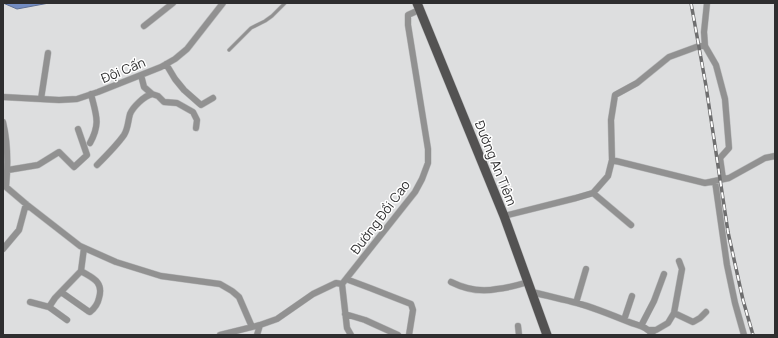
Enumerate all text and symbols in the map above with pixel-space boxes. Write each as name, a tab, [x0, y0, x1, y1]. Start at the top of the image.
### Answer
street label: Đội Cấn	[98, 53, 148, 87]
street label: Đường An Tiêm	[471, 118, 521, 208]
street label: Đường Đồi Cao	[346, 176, 414, 258]

